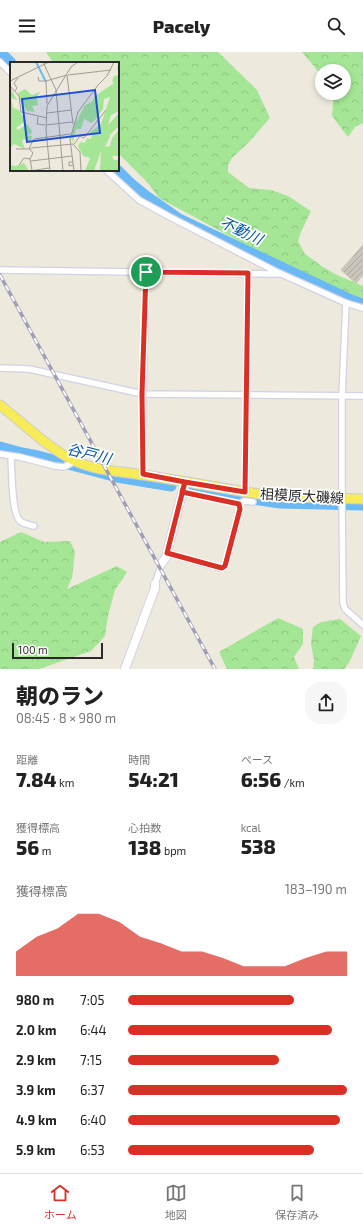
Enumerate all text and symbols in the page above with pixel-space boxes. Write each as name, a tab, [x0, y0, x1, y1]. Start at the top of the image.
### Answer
icon: menu	[16, 15, 38, 37]
text: Pacely	[153, 15, 210, 37]
icon: search	[325, 15, 347, 37]
inset map	[10, 62, 119, 171]
map controls	[315, 64, 351, 100]
button: layers	[315, 64, 351, 100]
water label: 不動川	[217, 212, 267, 249]
pin	[129, 255, 163, 289]
icon: arrive	[135, 261, 157, 283]
water label: 谷戸川	[65, 439, 115, 468]
street label: 相模原大磯線	[260, 485, 344, 506]
scale bar	[12, 641, 103, 660]
text: 100 m	[18, 643, 48, 656]
text: 朝のラン	[16, 682, 104, 708]
button: share	[305, 682, 347, 724]
text: 08:45 · 8 × 980 m	[16, 710, 116, 726]
text: 距離	[16, 753, 38, 766]
text: 時間	[128, 753, 150, 766]
text: ペース	[241, 753, 273, 766]
text: 7.84	[16, 767, 57, 791]
text: 54:21	[128, 767, 179, 791]
text: 6:56	[241, 767, 281, 791]
text: km	[57, 776, 74, 789]
text: /km	[281, 776, 305, 789]
text: 獲得標高	[16, 821, 60, 834]
text: 心拍数	[128, 821, 161, 834]
text: kcal	[241, 821, 261, 834]
text: 538	[241, 834, 276, 858]
text: 56	[16, 835, 39, 859]
text: 138	[128, 835, 161, 859]
text: m	[39, 844, 51, 857]
text: bpm	[161, 844, 186, 857]
text: 183–190 m	[285, 881, 347, 897]
text: 獲得標高	[16, 883, 68, 899]
text: 980 m	[16, 992, 54, 1008]
text: 7:05	[80, 992, 105, 1008]
text: 2.0 km	[16, 1022, 56, 1038]
text: 6:44	[80, 1022, 107, 1038]
text: 2.9 km	[16, 1052, 56, 1068]
text: 7:15	[80, 1052, 102, 1068]
text: 3.9 km	[16, 1082, 56, 1098]
text: 6:37	[80, 1082, 104, 1098]
text: 4.9 km	[16, 1112, 57, 1128]
text: 6:40	[80, 1112, 106, 1128]
text: 5.9 km	[16, 1142, 56, 1158]
text: 6:53	[80, 1142, 105, 1158]
tab: ホーム	[44, 1182, 77, 1222]
tab: 地図	[165, 1182, 187, 1222]
tab: 保存済み	[275, 1182, 319, 1222]

